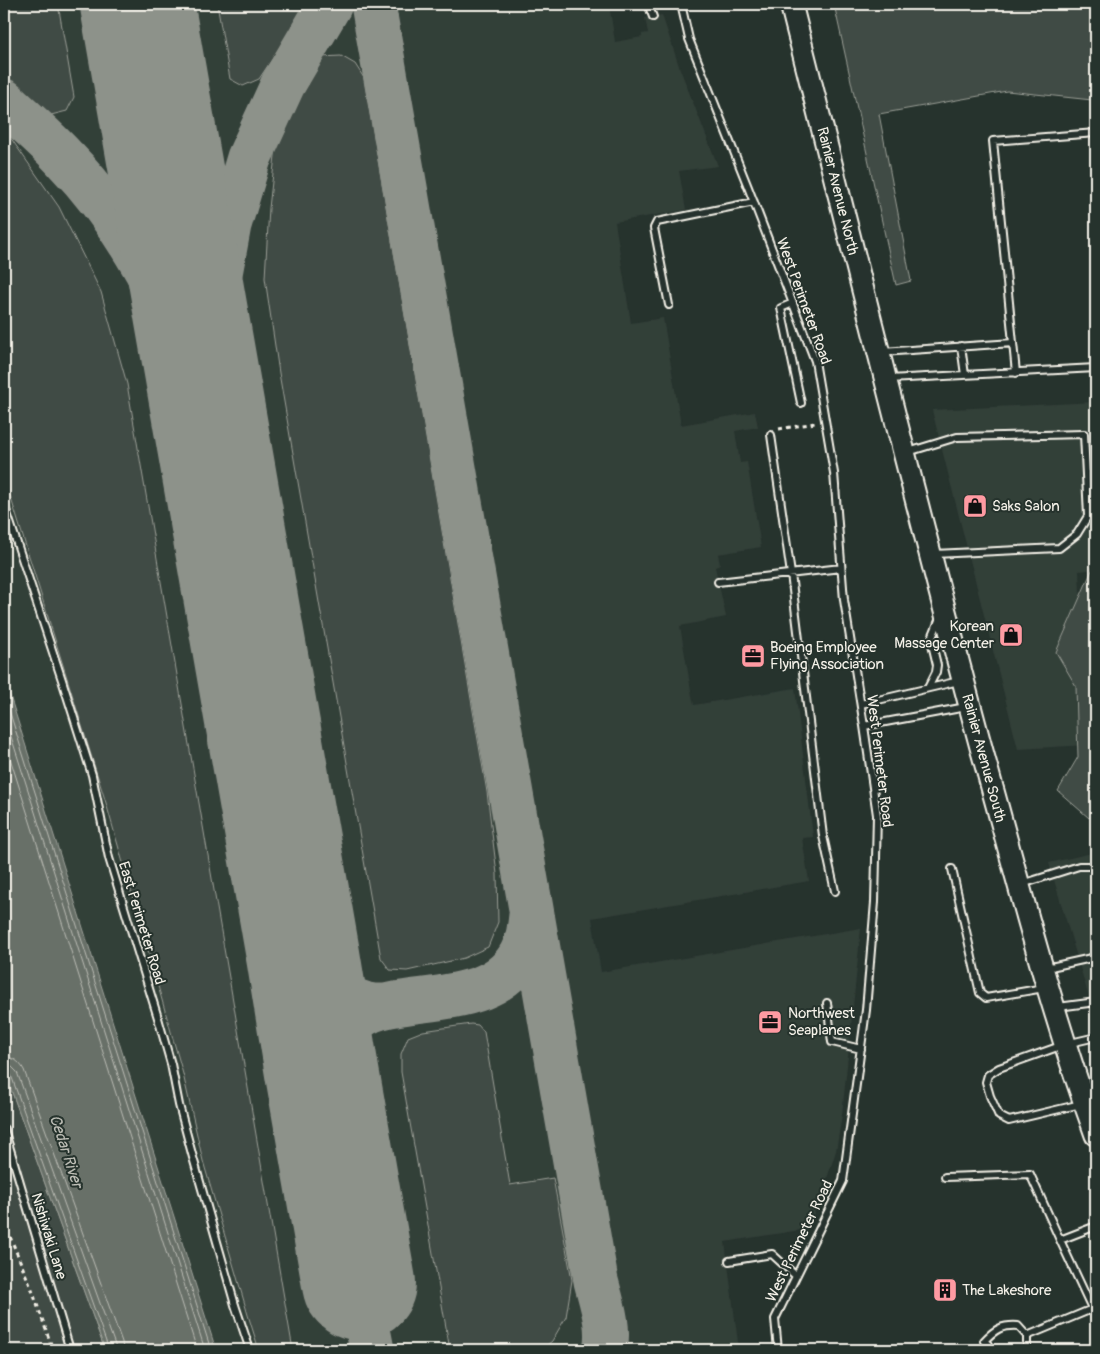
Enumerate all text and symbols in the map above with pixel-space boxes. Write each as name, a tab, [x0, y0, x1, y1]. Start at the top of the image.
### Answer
street label: Rainier Avenue North	[812, 125, 863, 257]
street label: West Perimeter Road	[772, 235, 835, 367]
shop icon: Saks Salon	[962, 493, 988, 519]
place label: Saks Salon	[992, 497, 1060, 516]
place label: Korean Massage Center	[894, 617, 995, 653]
shop icon: Korean Massage Center	[998, 622, 1024, 648]
place label: Boeing Employee Flying Association	[770, 638, 884, 674]
office icon: Boeing Employee Flying Association	[740, 643, 766, 669]
street label: Rainier Avenue South	[957, 692, 1010, 824]
street label: West Perimeter Road	[862, 694, 897, 828]
street label: East Perimeter Road	[114, 859, 169, 987]
place label: Northwest Seaplanes	[788, 1004, 856, 1040]
office icon: Northwest Seaplanes	[757, 1009, 783, 1035]
water label: Cedar River	[45, 1112, 88, 1193]
street label: West Perimeter Road	[762, 1177, 837, 1305]
street label: Nishiwaki Lane	[26, 1191, 71, 1282]
building icon: The Lakeshore	[932, 1277, 958, 1303]
place label: The Lakeshore	[962, 1281, 1052, 1300]

